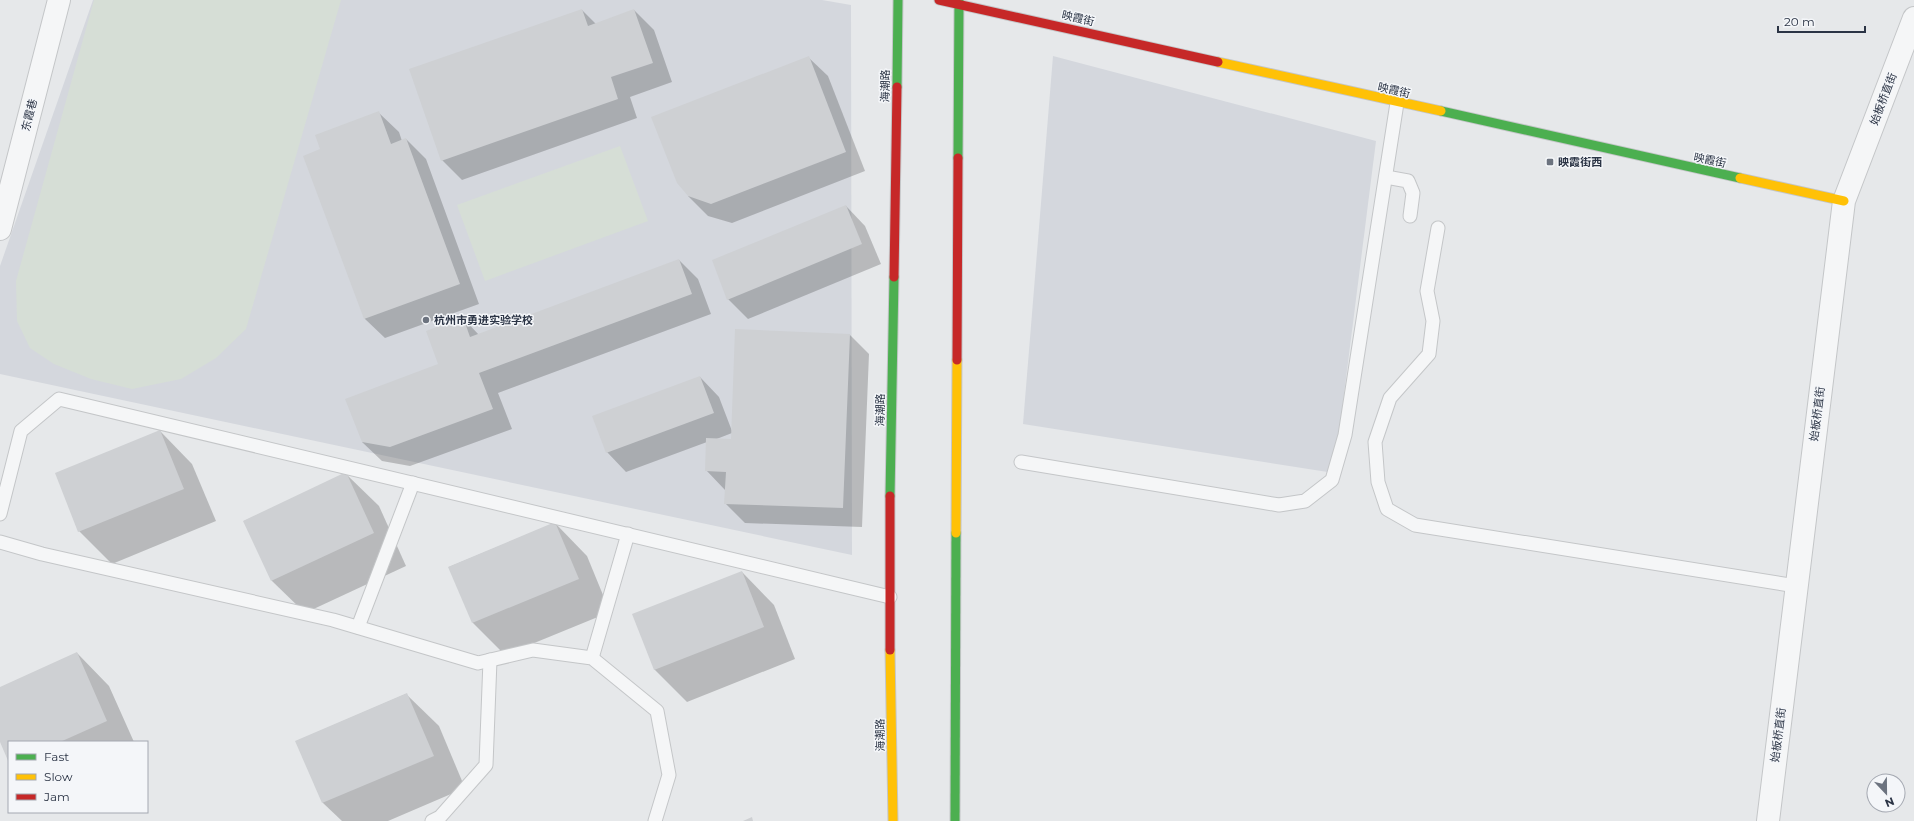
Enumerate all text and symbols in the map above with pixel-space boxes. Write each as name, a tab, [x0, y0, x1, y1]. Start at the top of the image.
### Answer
street label: 映霞街	[1060, 7, 1096, 29]
scale bar	[1778, 8, 1865, 34]
text: 20 m	[1784, 14, 1815, 29]
street label: 海潮路	[878, 69, 892, 103]
street label: 始板桥直街	[1867, 71, 1899, 127]
street label: 映霞街	[1376, 79, 1412, 101]
street label: 东霞巷	[18, 97, 40, 133]
street label: 映霞街	[1692, 150, 1728, 170]
place label: 映霞街西	[1558, 155, 1602, 169]
marker: 映霞街西	[1545, 157, 1555, 167]
place label: 杭州市勇进实验学校	[434, 313, 533, 327]
marker: 杭州市勇进实验学校	[421, 315, 431, 325]
street label: 始板桥直街	[1807, 386, 1827, 442]
street label: 海潮路	[873, 393, 887, 427]
street label: 始板桥直街	[1768, 707, 1788, 763]
street label: 海潮路	[873, 718, 887, 752]
legend	[8, 741, 148, 813]
text: Fast	[44, 749, 69, 764]
text: Slow	[44, 769, 73, 784]
north arrow	[1866, 773, 1906, 813]
text: Jam	[43, 789, 70, 804]
text: N	[1883, 794, 1896, 810]

